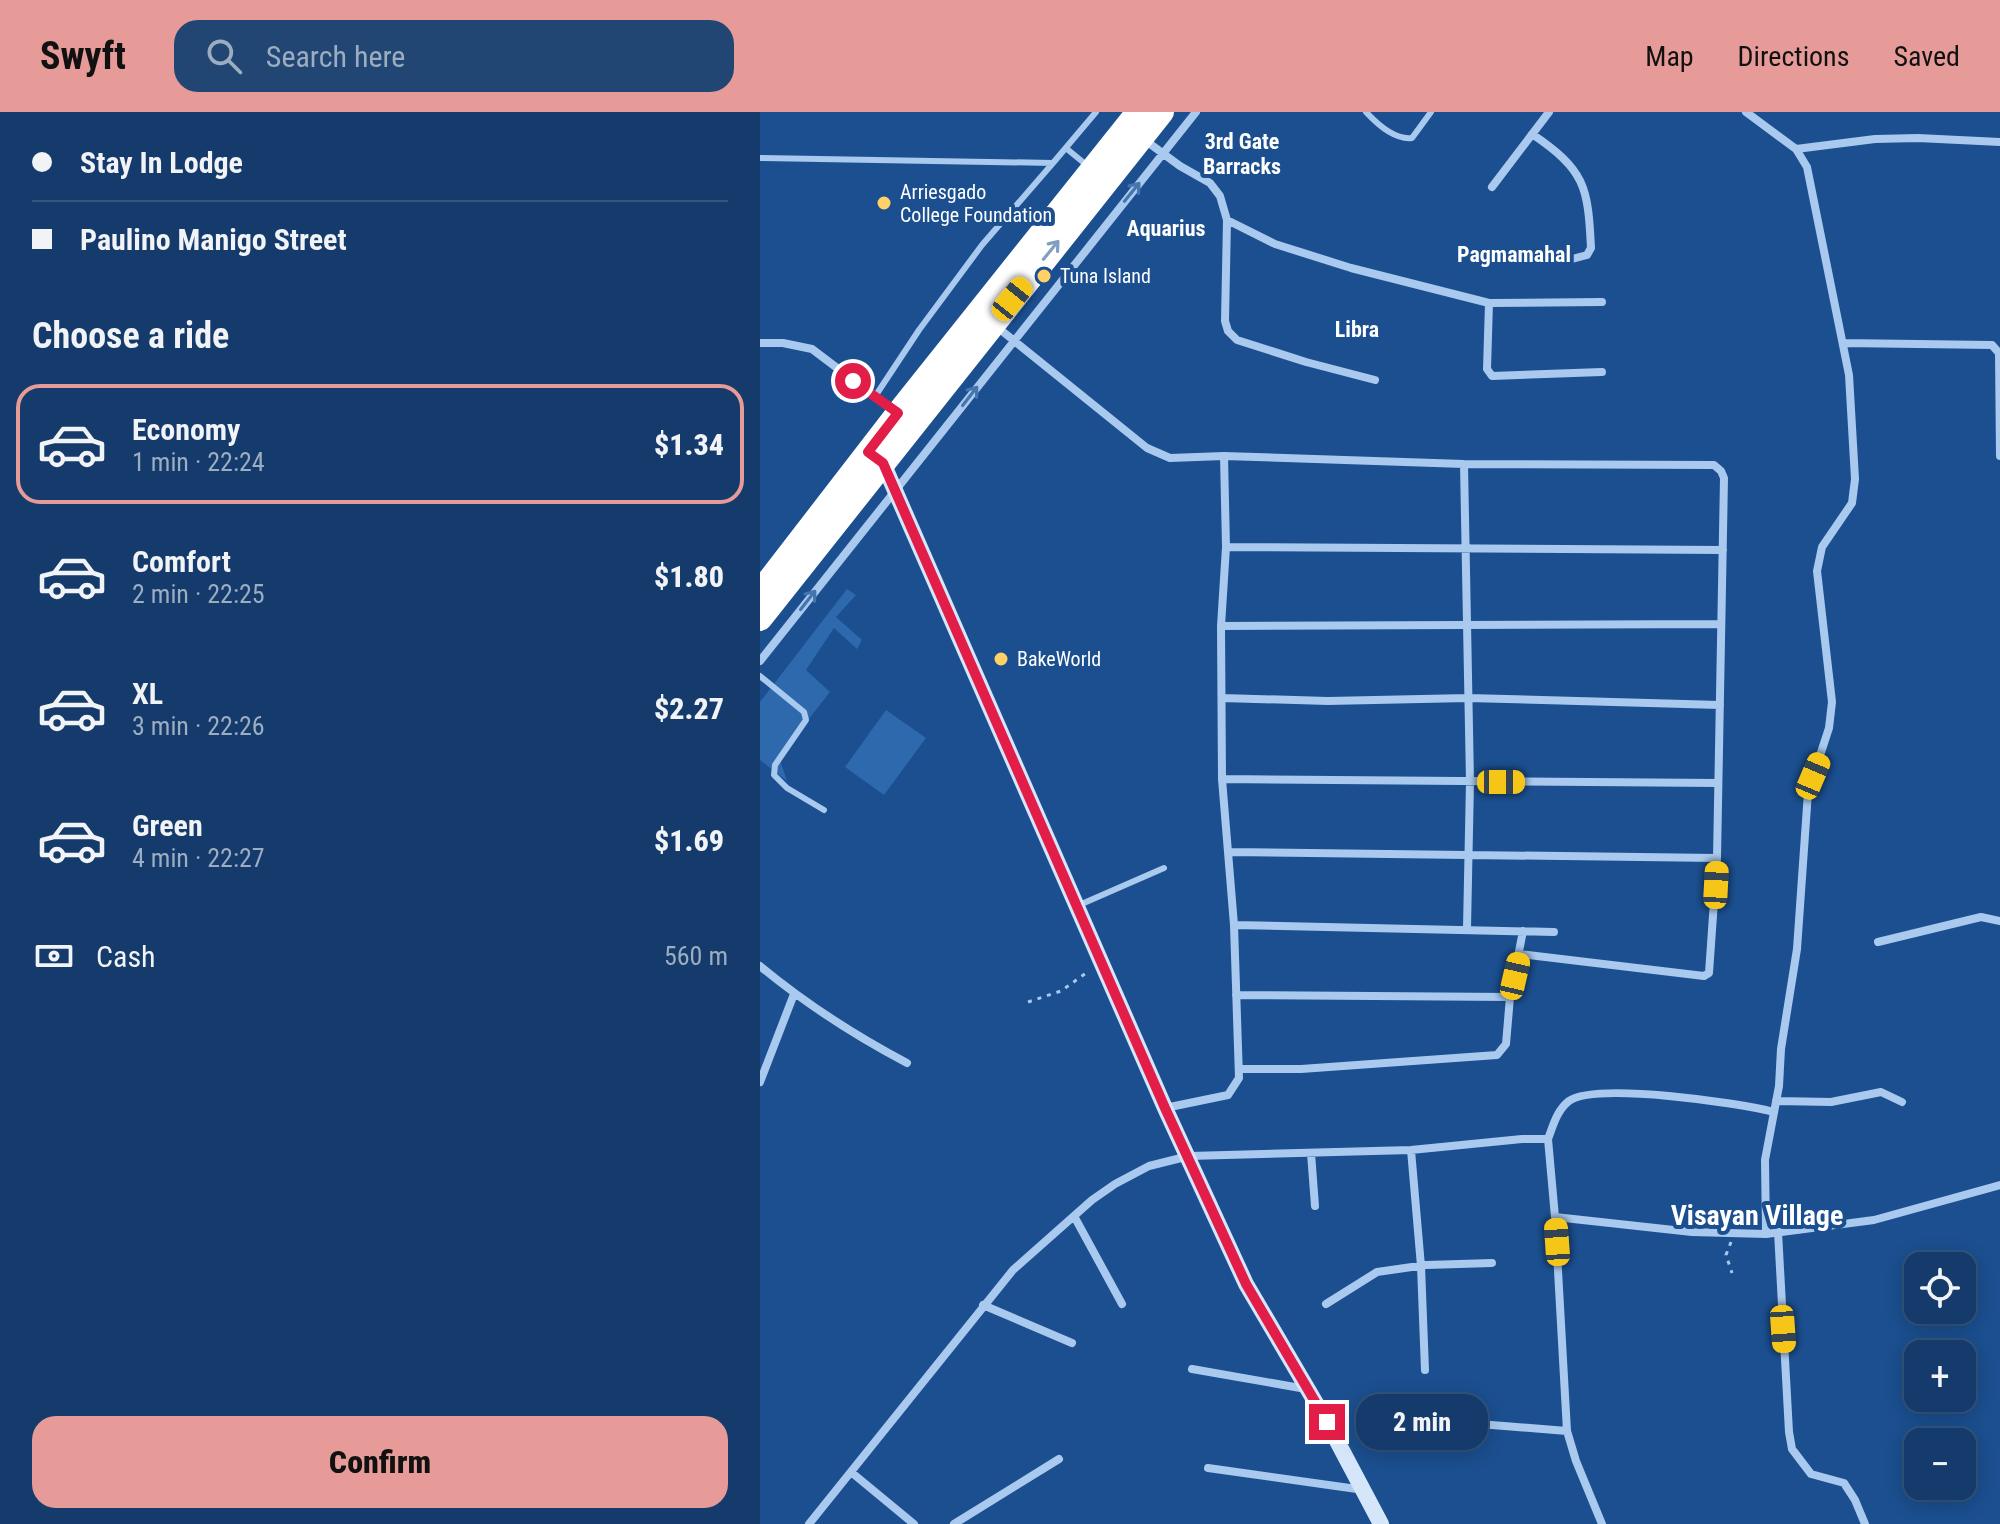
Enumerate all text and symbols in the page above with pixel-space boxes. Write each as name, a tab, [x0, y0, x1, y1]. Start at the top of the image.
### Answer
search box	[174, 20, 734, 92]
text: Swyft	[40, 34, 126, 78]
icon: search	[202, 34, 246, 78]
text: Search here	[266, 39, 405, 74]
text: Map	[1645, 40, 1694, 73]
text: Directions	[1738, 40, 1849, 73]
text: Saved	[1893, 40, 1960, 73]
district label: 3rd Gate Barracks	[1203, 129, 1281, 179]
text: Stay In Lodge	[80, 145, 243, 180]
place label: Arriesgado College Foundation	[900, 180, 1052, 227]
one-way arrow	[1123, 182, 1140, 203]
marker: Arriesgado College Foundation	[875, 194, 893, 212]
district label: Aquarius	[1127, 216, 1205, 241]
text: Paulino Manigo Street	[80, 222, 347, 257]
one-way arrow	[1042, 241, 1060, 261]
district label: Pagmamahal	[1457, 242, 1571, 267]
place label: Tuna Island	[1060, 264, 1151, 288]
marker: Tuna Island	[1035, 267, 1053, 285]
car	[988, 273, 1036, 325]
text: Choose a ride	[32, 315, 229, 357]
district label: Libra	[1335, 317, 1379, 342]
route start	[835, 363, 871, 399]
one-way arrow	[961, 386, 979, 407]
icon: car	[36, 408, 108, 480]
text: Economy	[132, 412, 240, 447]
text: $1.34	[654, 427, 724, 462]
text: 1 min · 22:24	[132, 447, 265, 477]
icon: car	[36, 540, 108, 612]
text: Comfort	[132, 544, 231, 579]
text: $1.80	[654, 559, 724, 594]
text: 2 min · 22:25	[132, 579, 265, 609]
one-way arrow	[800, 590, 817, 611]
place label: BakeWorld	[1017, 647, 1101, 671]
marker: BakeWorld	[992, 650, 1010, 668]
icon: car	[36, 672, 108, 744]
text: XL	[132, 676, 163, 711]
text: $2.27	[654, 691, 724, 726]
text: 3 min · 22:26	[132, 711, 265, 741]
car	[1793, 749, 1833, 803]
car	[1477, 770, 1525, 794]
icon: car	[36, 804, 108, 876]
text: Green	[132, 808, 203, 843]
text: $1.69	[654, 823, 724, 858]
text: 4 min · 22:27	[132, 843, 265, 873]
car	[1703, 860, 1729, 910]
icon: cash	[32, 934, 76, 978]
text: Cash	[96, 939, 156, 974]
text: 560 m	[664, 941, 728, 971]
car	[1498, 950, 1532, 1002]
district label: Visayan Village	[1671, 1199, 1843, 1232]
car	[1543, 1217, 1571, 1267]
map controls	[1904, 1252, 1976, 1500]
button: locate	[1904, 1252, 1976, 1324]
car	[1769, 1304, 1797, 1354]
button: +	[1904, 1340, 1976, 1412]
callout: 2 min	[1355, 1394, 1487, 1450]
route end	[1309, 1404, 1345, 1440]
text: 2 min	[1393, 1407, 1451, 1437]
button: Confirm	[32, 1416, 728, 1508]
button: −	[1904, 1428, 1976, 1500]

